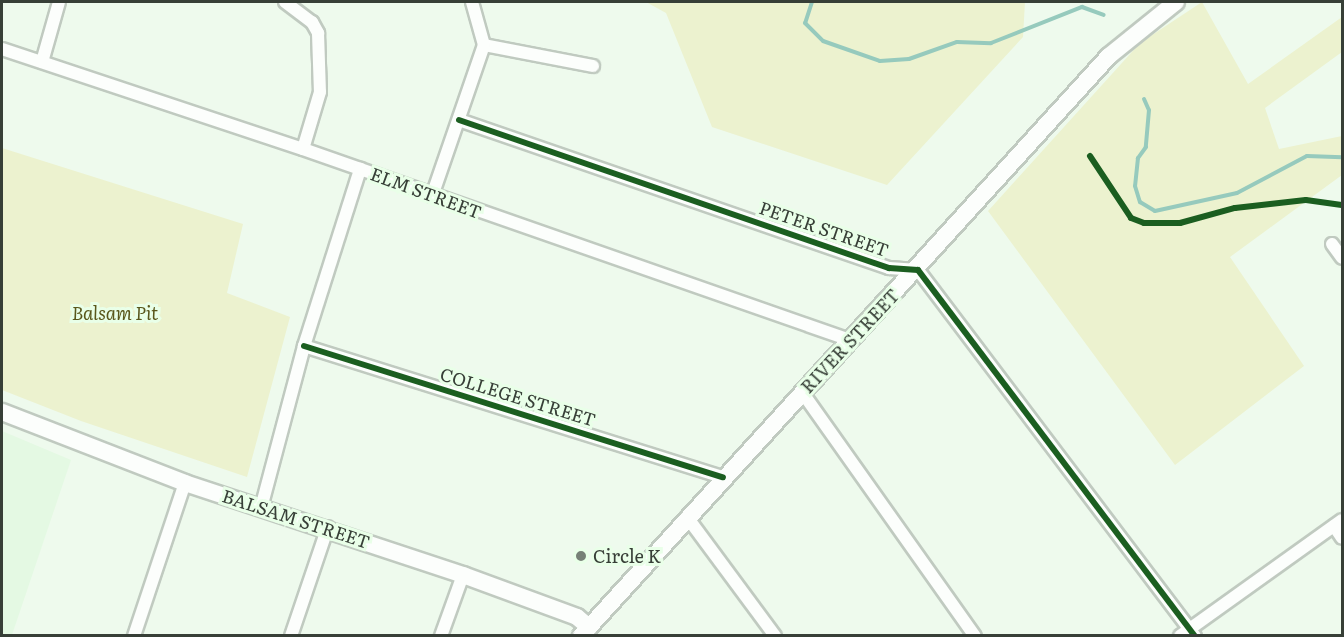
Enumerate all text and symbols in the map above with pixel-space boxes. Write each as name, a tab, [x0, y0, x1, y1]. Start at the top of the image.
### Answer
street label: ELM STREET	[367, 163, 485, 223]
street label: PETER STREET	[756, 197, 892, 261]
street label: RIVER STREET	[796, 285, 904, 397]
park label: Balsam Pit	[72, 302, 158, 324]
street label: COLLEGE STREET	[438, 363, 598, 431]
street label: BALSAM STREET	[220, 485, 372, 553]
place label: Circle K	[593, 545, 661, 567]
marker: Circle K	[574, 549, 588, 563]

